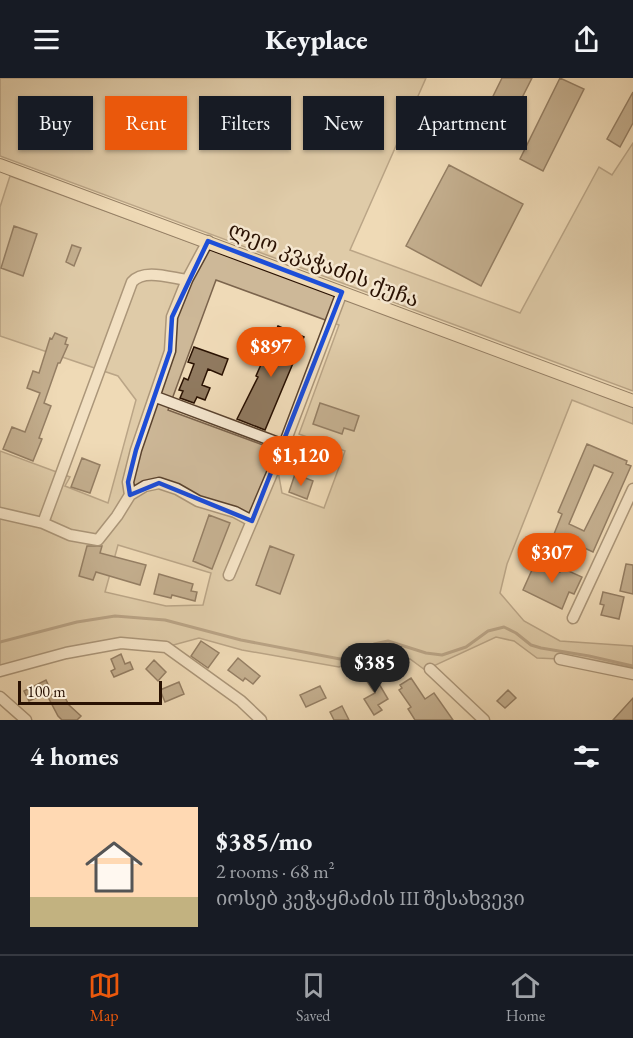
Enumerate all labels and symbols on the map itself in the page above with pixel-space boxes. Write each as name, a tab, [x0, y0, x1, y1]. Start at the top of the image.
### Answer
street label: ლეო კვაჭაძის ქუჩა	[225, 215, 423, 313]
pin: $897	[235, 327, 307, 378]
pin: $1,120	[252, 436, 350, 487]
pin: $307	[516, 533, 588, 584]
pin: $385	[339, 643, 411, 694]
scale bar	[18, 678, 162, 706]

